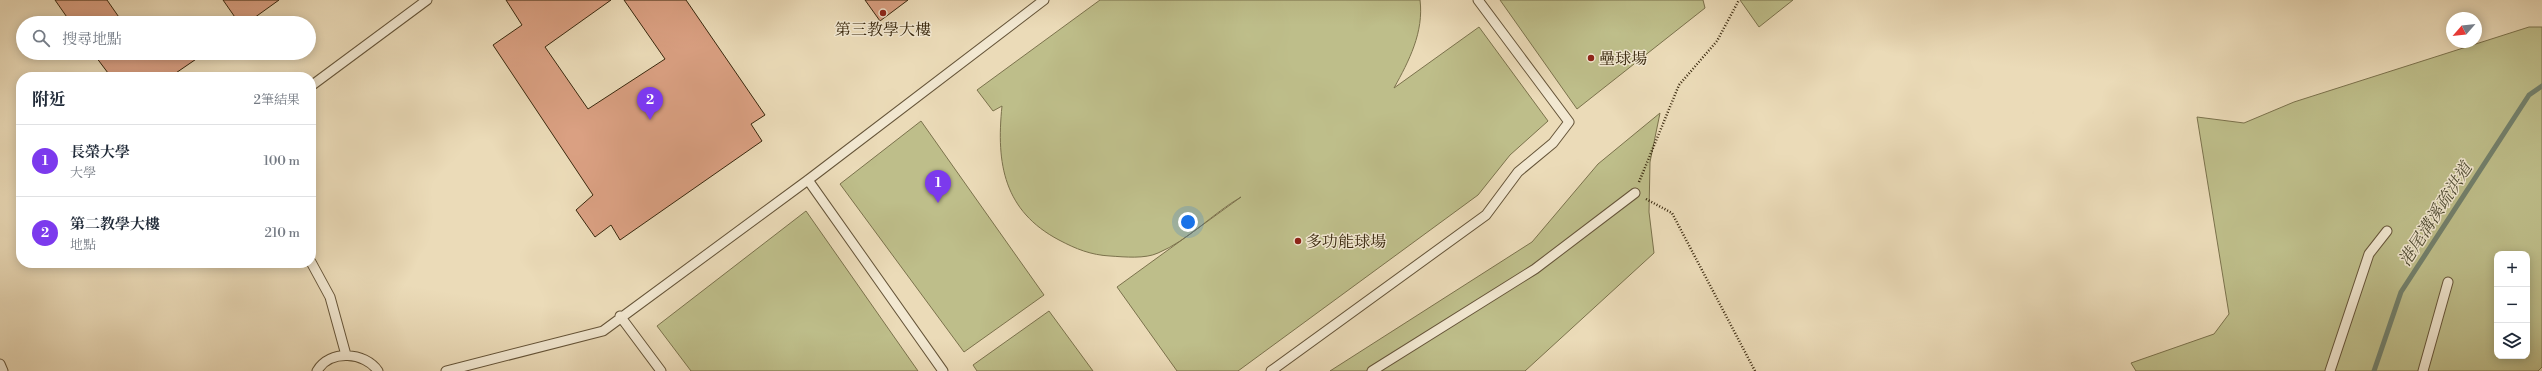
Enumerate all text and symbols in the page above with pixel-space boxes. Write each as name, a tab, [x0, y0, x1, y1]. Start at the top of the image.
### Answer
marker: 第三教學大樓	[878, 8, 888, 18]
north arrow	[2446, 12, 2482, 48]
search box	[16, 16, 316, 60]
place label: 第三教學大樓	[835, 20, 931, 40]
icon: search	[30, 27, 52, 49]
text: 搜尋地點	[62, 30, 122, 49]
place label: 壘球場	[1599, 49, 1647, 69]
marker: 壘球場	[1586, 53, 1596, 63]
pin: 2	[637, 87, 663, 120]
text: 附近	[32, 89, 66, 111]
text: 2筆結果	[254, 92, 300, 108]
text: 長榮大學	[70, 143, 130, 162]
text: 1	[42, 153, 48, 169]
text: 100 m	[264, 153, 300, 169]
water label: 港尾溝溪疏洪道	[2394, 157, 2479, 270]
text: 大學	[70, 165, 96, 181]
pin: 1	[925, 170, 951, 203]
your location	[1178, 212, 1198, 232]
text: 第二教學大樓	[70, 215, 160, 234]
text: 2	[41, 225, 49, 241]
text: 210 m	[265, 225, 300, 241]
place label: 多功能球場	[1306, 232, 1386, 252]
marker: 多功能球場	[1293, 236, 1303, 246]
text: 地點	[70, 237, 96, 253]
map controls	[2494, 251, 2530, 359]
button: +	[2494, 251, 2530, 287]
button: −	[2494, 287, 2530, 323]
button: layers	[2494, 323, 2530, 359]

